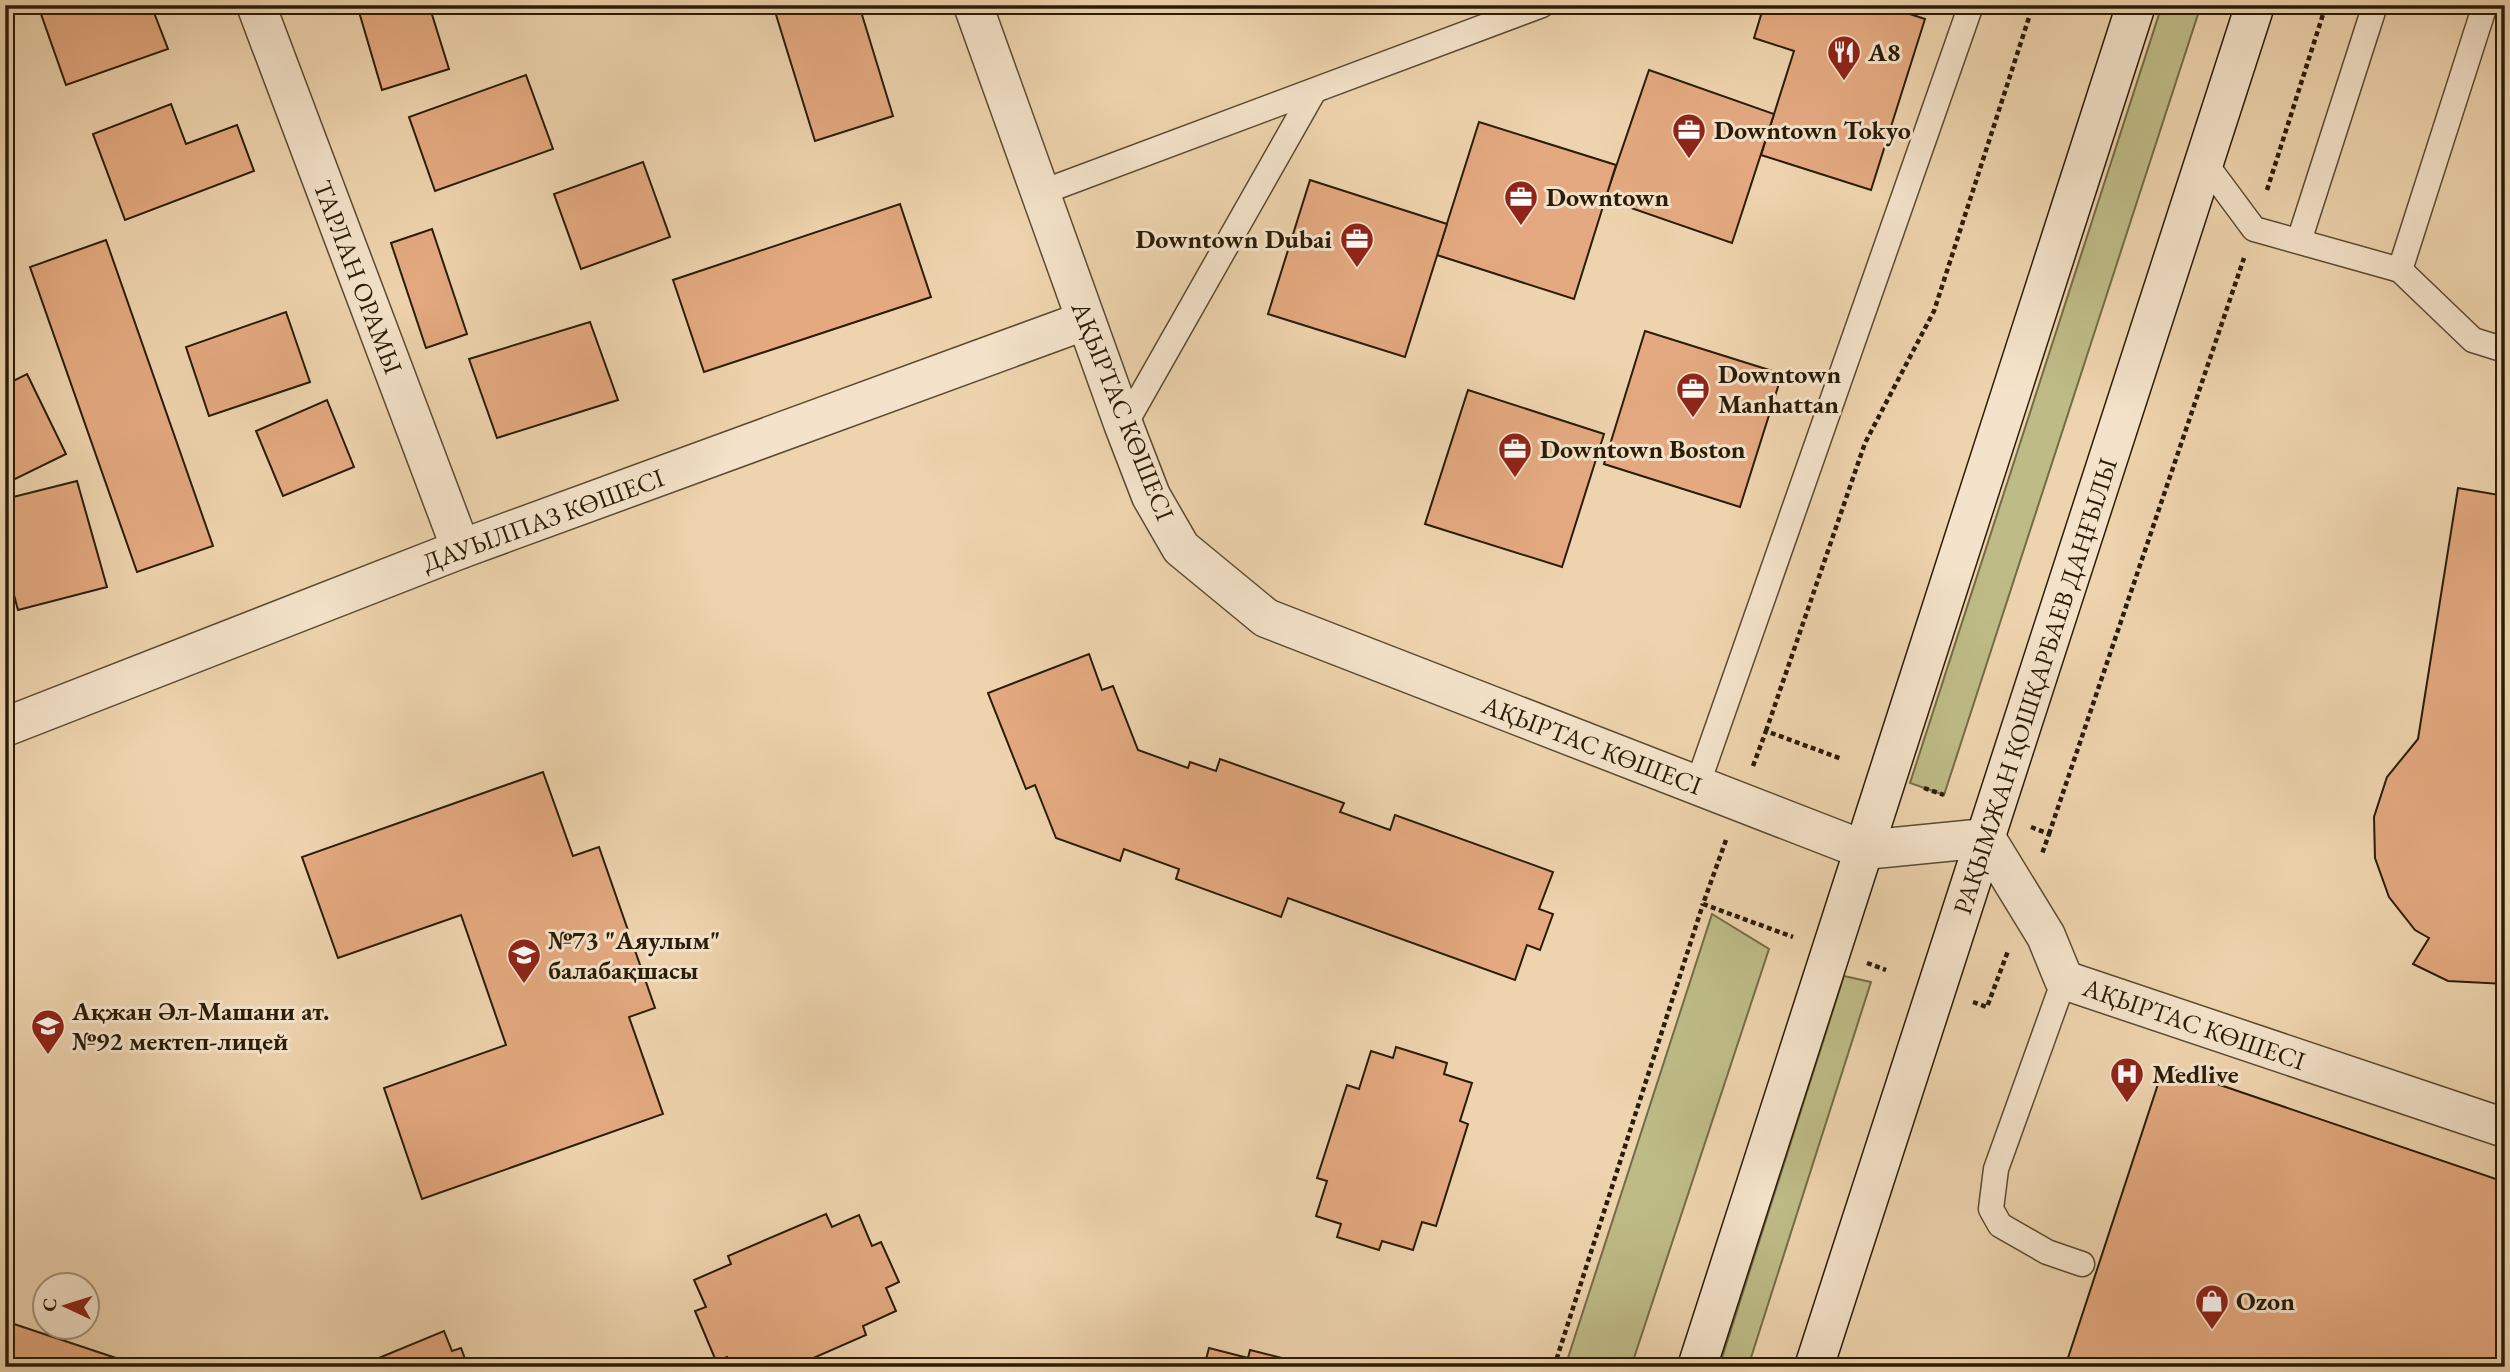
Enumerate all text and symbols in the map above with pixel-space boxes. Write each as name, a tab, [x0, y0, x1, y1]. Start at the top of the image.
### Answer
restaurant icon: А8	[1825, 33, 1863, 82]
place label: А8	[1867, 35, 1900, 69]
office icon: Downtown Tokyo	[1670, 111, 1708, 160]
place label: Downtown Tokyo	[1714, 113, 1911, 147]
street label: ТАРЛАН ОРАМЫ	[305, 175, 411, 379]
office icon: Downtown	[1502, 178, 1540, 227]
place label: Downtown	[1546, 180, 1669, 214]
office icon: Downtown Dubai	[1338, 220, 1376, 269]
place label: Downtown Dubai	[1135, 222, 1332, 256]
street label: АҚЫРТАС КӨШЕСІ	[1063, 296, 1182, 526]
place label: Downtown Manhattan	[1718, 357, 1841, 421]
office icon: Downtown Manhattan	[1674, 370, 1712, 419]
office icon: Downtown Boston	[1496, 430, 1534, 479]
place label: Downtown Boston	[1540, 432, 1746, 466]
street label: РАҚЫМЖАН ҚОШҚАРБАЕВ ДАҢҒЫЛЫ	[1945, 453, 2125, 918]
street label: ДАУЫЛПАЗ КӨШЕСІ	[417, 460, 669, 580]
street label: АҚЫРТАС КӨШЕСІ	[1476, 687, 1707, 803]
place label: №73 "Аяулым" балабақшасы	[548, 923, 720, 987]
school or university icon: №73 "Аяулым" балабақшасы	[505, 936, 543, 985]
street label: АҚЫРТАС КӨШЕСІ	[2077, 970, 2310, 1078]
place label: Ақжан Әл-Машани ат. №92 мектеп-лицей	[71, 994, 330, 1058]
school or university icon: Ақжан Әл-Машани ат. №92 мектеп-лицей	[29, 1007, 67, 1056]
hospital icon: Medlive	[2108, 1055, 2146, 1104]
place label: Medlive	[2152, 1057, 2239, 1091]
north arrow	[32, 1270, 102, 1340]
shop icon: Ozon	[2193, 1282, 2231, 1331]
place label: Ozon	[2236, 1284, 2295, 1318]
text: С	[37, 1297, 62, 1312]

